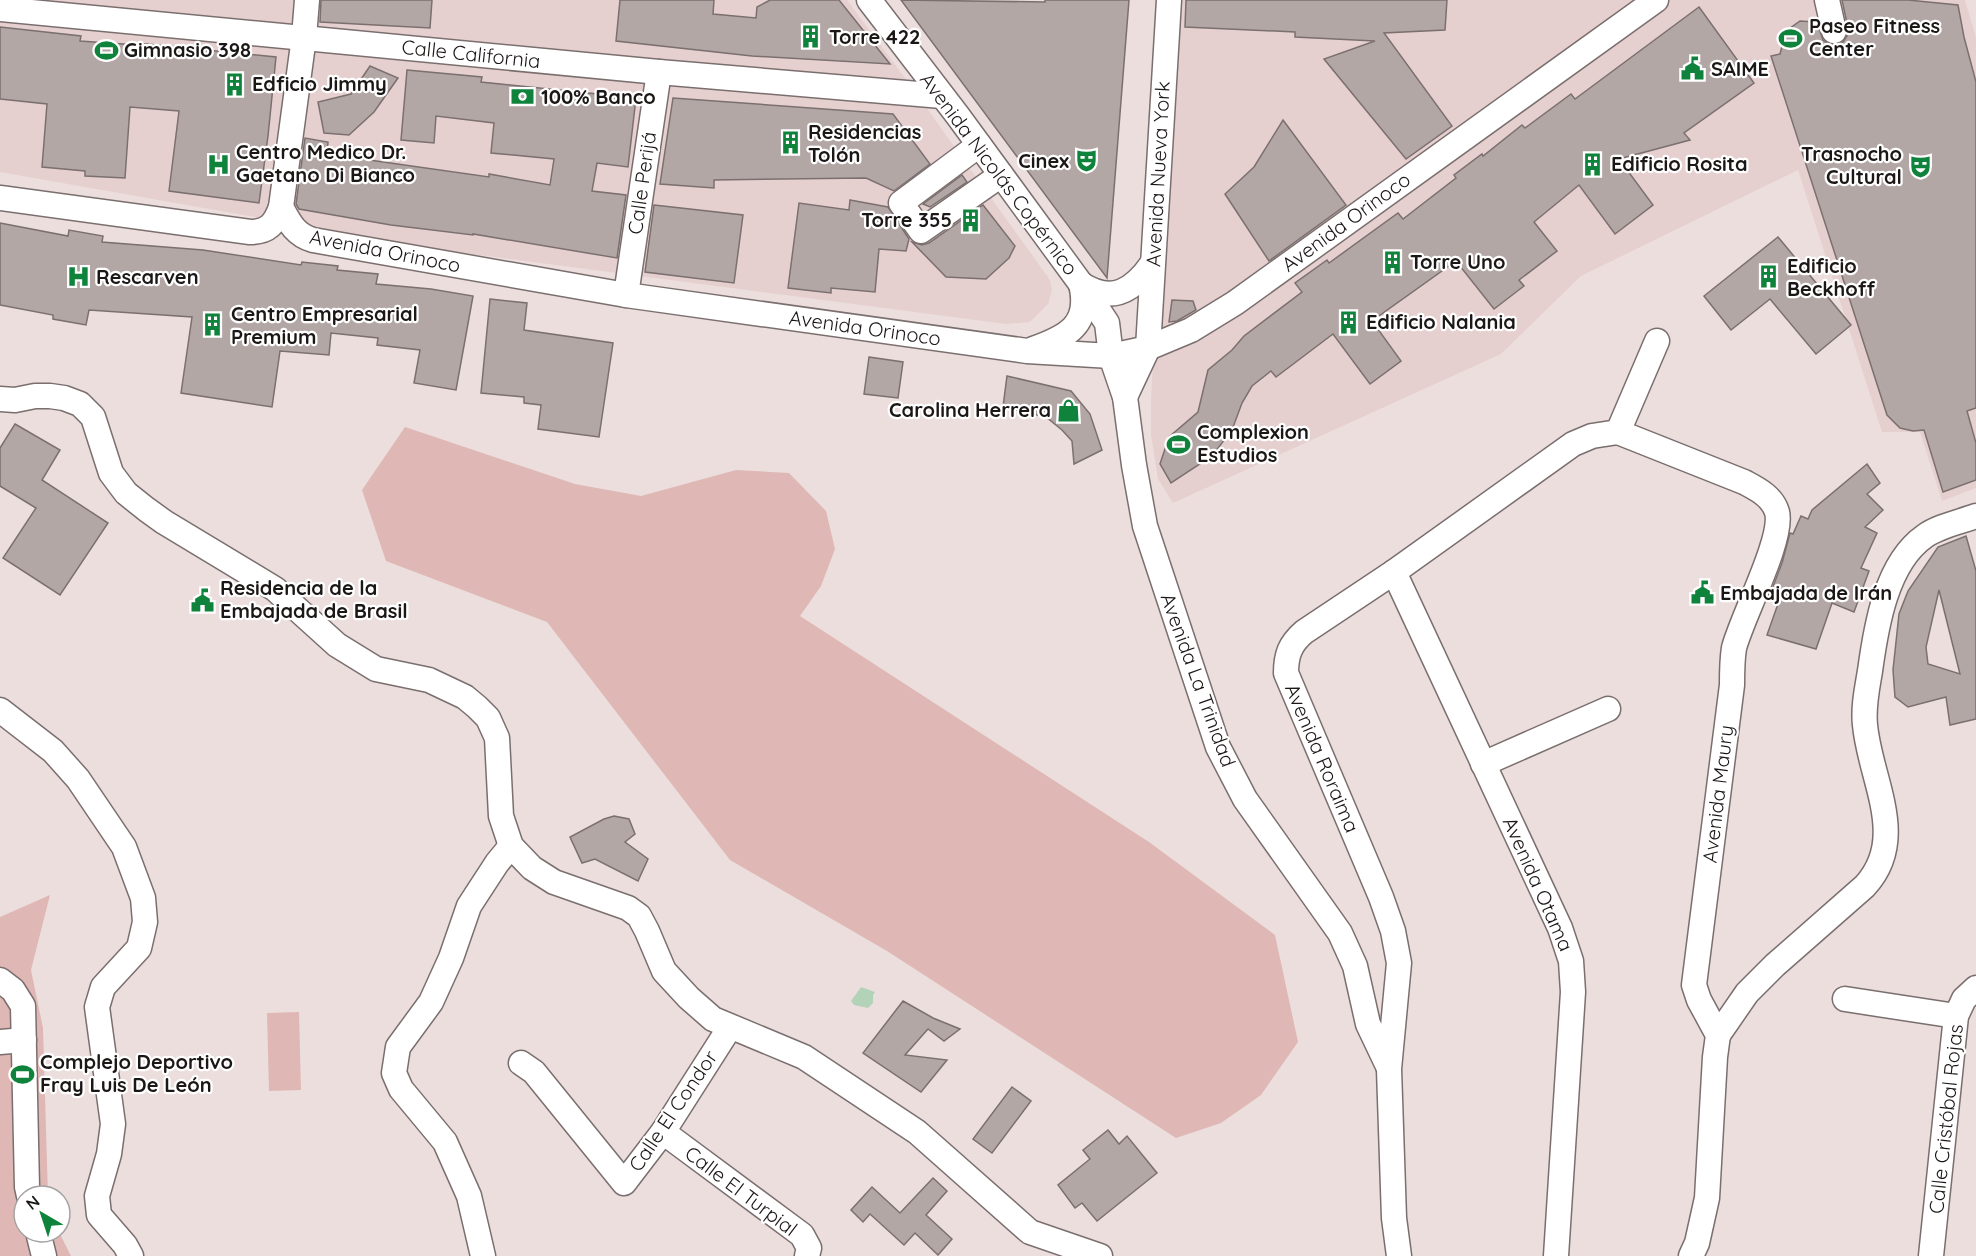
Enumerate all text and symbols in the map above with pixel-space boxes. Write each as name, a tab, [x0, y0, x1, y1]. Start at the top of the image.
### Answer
place label: Paseo Fitness Center	[1809, 13, 1940, 61]
building icon: Torre 422	[798, 24, 824, 50]
place label: Torre 422	[829, 24, 920, 49]
sports icon: Paseo Fitness Center	[1778, 25, 1804, 51]
street label: Calle California	[401, 34, 542, 73]
sports icon: Gimnasio 398	[93, 37, 119, 63]
place label: Gimnasio 398	[124, 37, 251, 62]
public building icon: SAIME	[1680, 56, 1706, 82]
place label: SAIME	[1711, 56, 1769, 81]
street label: Avenida Nicolás Copérnico	[915, 68, 1084, 280]
building icon: Edficio Jimmy	[221, 71, 247, 97]
place label: Edficio Jimmy	[252, 71, 387, 96]
street label: Avenida Nueva York	[1140, 81, 1175, 267]
bank icon: 100% Banco	[510, 84, 536, 110]
place label: 100% Banco	[541, 84, 656, 109]
place label: Residencias Tolón	[808, 119, 921, 167]
street label: Calle Perijá	[622, 130, 661, 236]
building icon: Residencias Tolón	[777, 130, 803, 156]
place label: Centro Medico Dr. Gaetano Di Bianco	[236, 139, 415, 187]
place label: Trasnocho Cultural	[1801, 141, 1902, 189]
place label: Cinex	[1018, 148, 1069, 173]
theatre icon: Cinex	[1074, 148, 1100, 174]
hospital icon: Centro Medico Dr. Gaetano Di Bianco	[205, 151, 231, 177]
building icon: Edificio Rosita	[1580, 151, 1606, 177]
place label: Edificio Rosita	[1611, 151, 1748, 176]
theatre icon: Trasnocho Cultural	[1907, 153, 1933, 179]
street label: Avenida Orinoco	[1276, 166, 1415, 277]
place label: Torre 355	[861, 207, 952, 232]
building icon: Torre 355	[957, 207, 983, 233]
street label: Avenida Orinoco	[308, 224, 463, 277]
building icon: Torre Uno	[1379, 249, 1405, 275]
place label: Torre Uno	[1410, 249, 1505, 274]
place label: Edificio Beckhoff	[1787, 253, 1876, 301]
hospital icon: Rescarven	[65, 264, 91, 290]
place label: Rescarven	[96, 264, 199, 289]
building icon: Edificio Beckhoff	[1756, 264, 1782, 290]
place label: Centro Empresarial Premium	[231, 301, 418, 349]
street label: Avenida Orinoco	[788, 304, 943, 351]
building icon: Edificio Nalania	[1335, 309, 1361, 335]
place label: Edificio Nalania	[1366, 309, 1516, 334]
building icon: Centro Empresarial Premium	[200, 312, 226, 338]
place label: Carolina Herrera	[889, 397, 1051, 422]
shop icon: Carolina Herrera	[1056, 397, 1082, 423]
place label: Complexion Estudios	[1197, 419, 1309, 467]
sports icon: Complexion Estudios	[1166, 431, 1192, 457]
place label: Residencia de la Embajada de Brasil	[220, 575, 408, 623]
public building icon: Embajada de Irán	[1689, 580, 1715, 606]
place label: Embajada de Irán	[1720, 580, 1892, 605]
public building icon: Residencia de la Embajada de Brasil	[189, 587, 215, 613]
street label: Avenida La Trinidad	[1155, 590, 1242, 770]
street label: Avenida Roraima	[1280, 680, 1365, 836]
street label: Avenida Maury	[1697, 724, 1738, 864]
street label: Avenida Otama	[1498, 813, 1579, 955]
street label: Calle Cristóbal Rojas	[1923, 1023, 1968, 1215]
street label: Calle El Condor	[623, 1045, 723, 1176]
place label: Complejo Deportivo Fray Luis De León	[40, 1049, 233, 1097]
sports icon: Complejo Deportivo Fray Luis De León	[9, 1061, 35, 1087]
street label: Calle El Turpial	[680, 1140, 802, 1241]
north arrow	[12, 1184, 72, 1244]
text: N	[22, 1191, 43, 1214]

